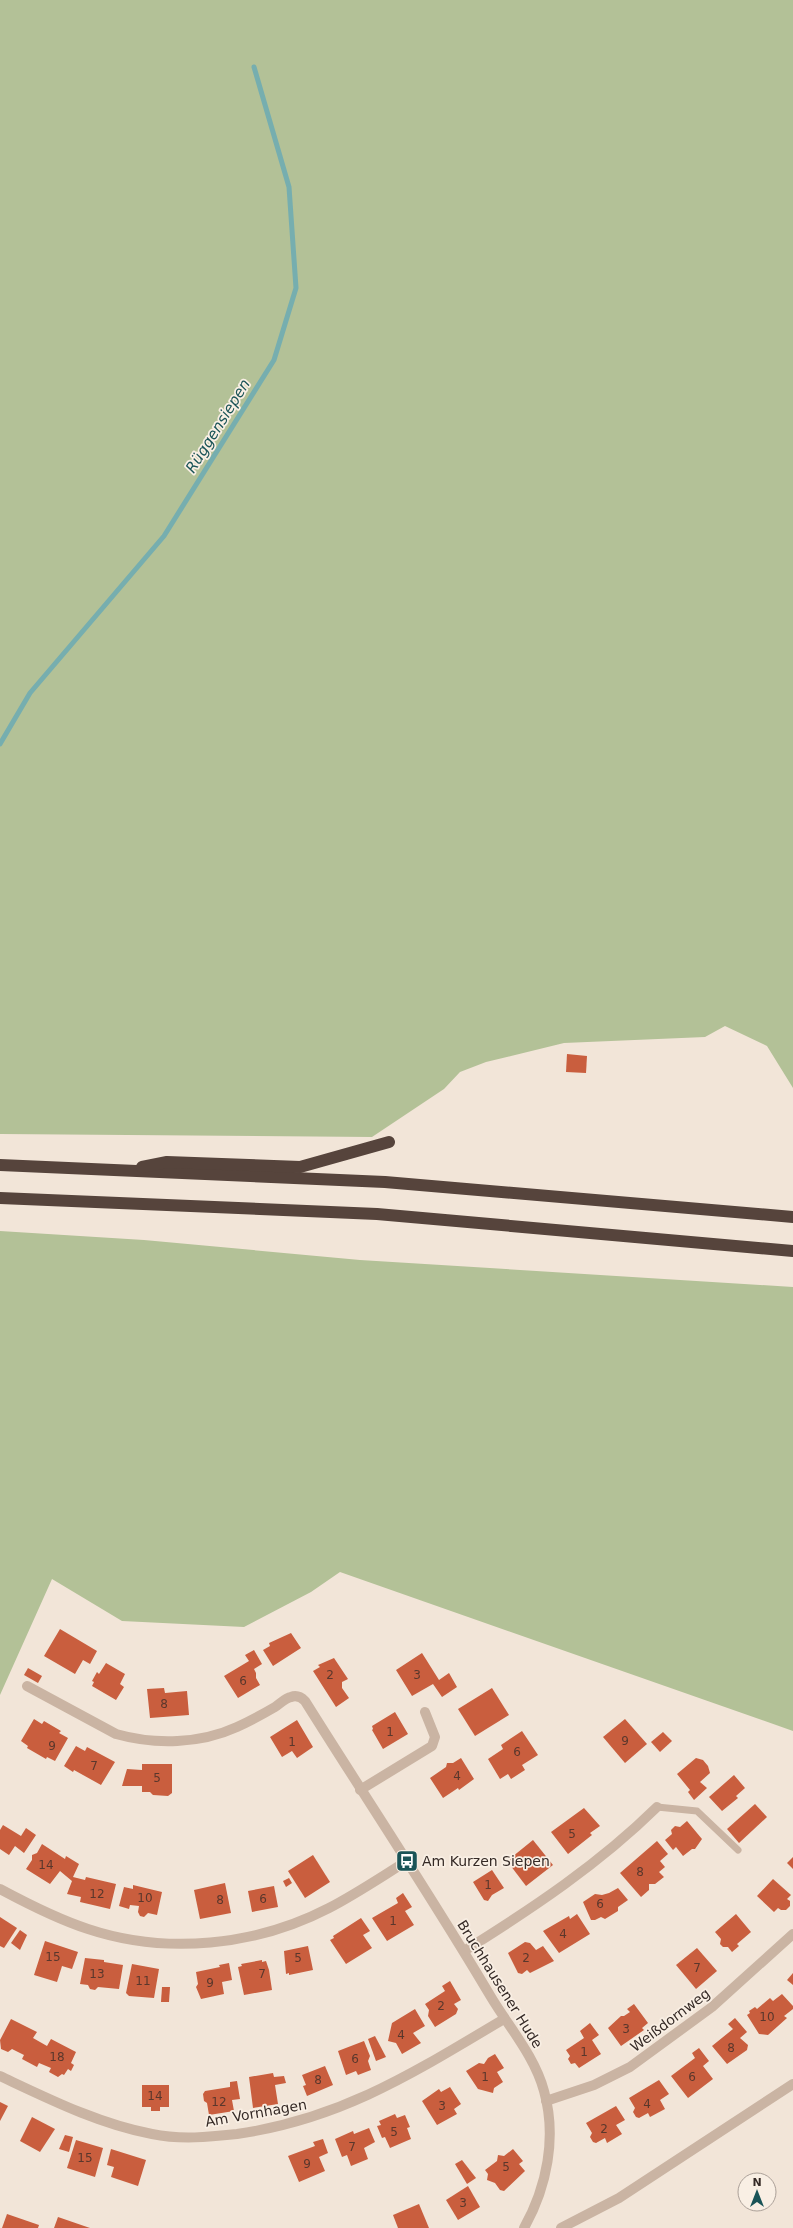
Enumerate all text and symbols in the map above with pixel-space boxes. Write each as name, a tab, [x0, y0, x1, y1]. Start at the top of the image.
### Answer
water label: Rüggensiepen	[182, 376, 254, 476]
house number: 2	[326, 1668, 334, 1682]
house number: 3	[413, 1668, 421, 1682]
house number: 6	[239, 1674, 247, 1688]
house number: 8	[160, 1697, 168, 1711]
house number: 1	[386, 1725, 394, 1739]
house number: 9	[621, 1734, 629, 1748]
house number: 1	[288, 1735, 296, 1749]
house number: 9	[48, 1739, 56, 1753]
house number: 6	[513, 1745, 521, 1759]
house number: 7	[90, 1759, 98, 1773]
house number: 4	[453, 1769, 461, 1783]
house number: 5	[153, 1771, 161, 1785]
house number: 5	[568, 1827, 576, 1841]
bus stop icon: Am Kurzen Siepen	[394, 1848, 420, 1874]
place label: Am Kurzen Siepen	[422, 1853, 550, 1869]
house number: 14	[38, 1858, 54, 1872]
house number: 8	[636, 1865, 644, 1879]
house number: 1	[484, 1878, 492, 1892]
house number: 12	[89, 1887, 105, 1901]
house number: 10	[137, 1891, 153, 1905]
house number: 6	[259, 1892, 267, 1906]
house number: 8	[216, 1893, 224, 1907]
house number: 6	[596, 1897, 604, 1911]
house number: 1	[389, 1914, 397, 1928]
street label: Bruchhausener Hude	[454, 1917, 546, 2051]
house number: 4	[559, 1927, 567, 1941]
house number: 15	[45, 1950, 61, 1964]
house number: 5	[294, 1951, 302, 1965]
house number: 2	[522, 1951, 530, 1965]
house number: 7	[693, 1961, 701, 1975]
house number: 13	[89, 1967, 105, 1981]
house number: 7	[258, 1967, 266, 1981]
house number: 11	[135, 1974, 151, 1988]
house number: 9	[206, 1976, 214, 1990]
street label: Weißdornweg	[627, 1985, 713, 2055]
house number: 2	[437, 1999, 445, 2013]
house number: 10	[759, 2010, 775, 2024]
house number: 3	[622, 2022, 630, 2036]
house number: 4	[397, 2028, 405, 2042]
house number: 8	[727, 2041, 735, 2055]
house number: 1	[580, 2045, 588, 2059]
house number: 18	[49, 2050, 65, 2064]
house number: 6	[351, 2052, 359, 2066]
house number: 1	[481, 2070, 489, 2084]
house number: 6	[688, 2070, 696, 2084]
house number: 8	[314, 2073, 322, 2087]
house number: 14	[147, 2089, 163, 2103]
house number: 12	[211, 2095, 227, 2109]
street label: Am Vornhagen	[204, 2096, 308, 2130]
house number: 4	[643, 2097, 651, 2111]
house number: 3	[438, 2099, 446, 2113]
house number: 2	[600, 2122, 608, 2136]
house number: 5	[390, 2125, 398, 2139]
house number: 7	[348, 2140, 356, 2154]
house number: 15	[77, 2151, 93, 2165]
house number: 9	[303, 2157, 311, 2171]
house number: 5	[502, 2160, 510, 2174]
north arrow	[737, 2172, 777, 2212]
text: N	[752, 2176, 762, 2189]
house number: 3	[459, 2196, 467, 2210]

